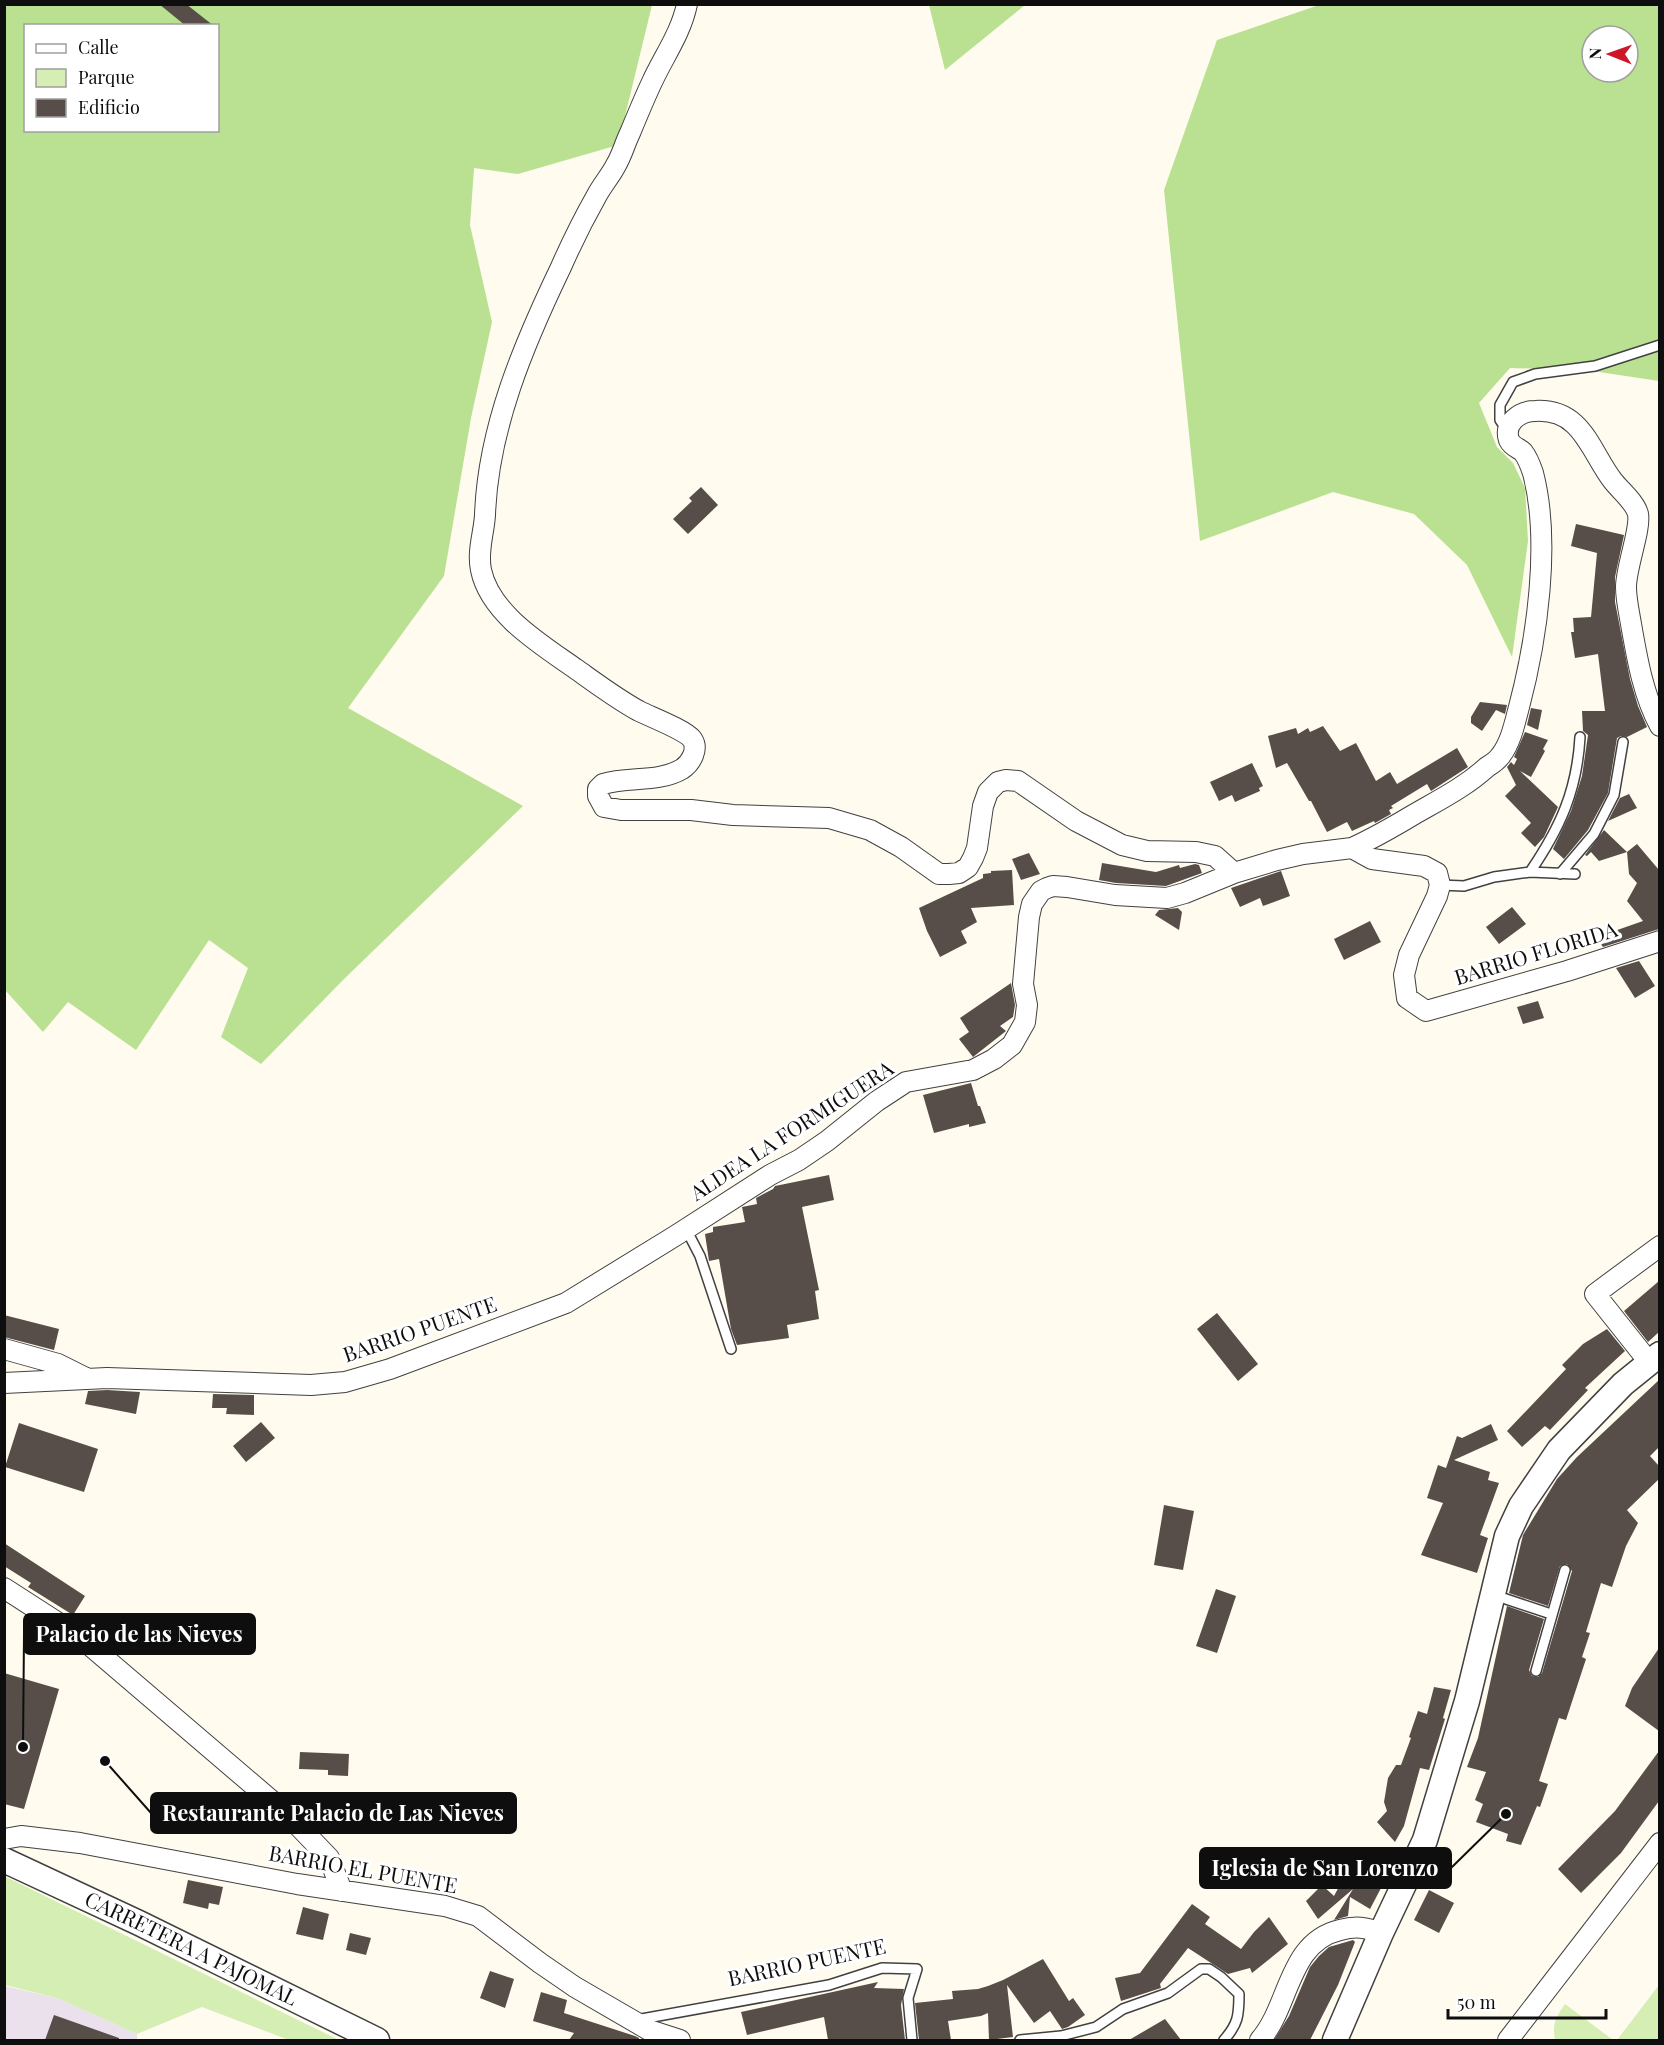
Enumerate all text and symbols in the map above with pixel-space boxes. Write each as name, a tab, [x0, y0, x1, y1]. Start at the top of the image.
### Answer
legend	[24, 24, 219, 132]
north arrow	[1580, 24, 1640, 84]
text: Calle	[78, 35, 119, 59]
text: N	[1584, 47, 1605, 60]
text: Parque	[78, 65, 135, 89]
text: Edificio	[78, 95, 140, 119]
street label: BARRIO FLORIDA	[1450, 914, 1621, 990]
street label: ALDEA LA FORMIGUERA	[683, 1053, 899, 1206]
street label: BARRIO PUENTE	[339, 1289, 500, 1368]
callout: Palacio de las Nieves	[24, 1614, 255, 1654]
text: Palacio de las Nieves	[35, 1618, 243, 1648]
callout: Restaurante Palacio de Las Nieves	[151, 1793, 516, 1833]
text: Restaurante Palacio de Las Nieves	[162, 1797, 504, 1827]
street label: BARRIO EL PUENTE	[267, 1838, 460, 1898]
callout: Iglesia de San Lorenzo	[1200, 1848, 1451, 1888]
text: Iglesia de San Lorenzo	[1212, 1852, 1438, 1882]
street label: CARRETERA A PAJOMAL	[81, 1884, 303, 2011]
street label: BARRIO PUENTE	[725, 1931, 888, 1991]
scale bar	[1448, 1982, 1606, 2020]
text: 50 m	[1457, 1990, 1496, 2014]

